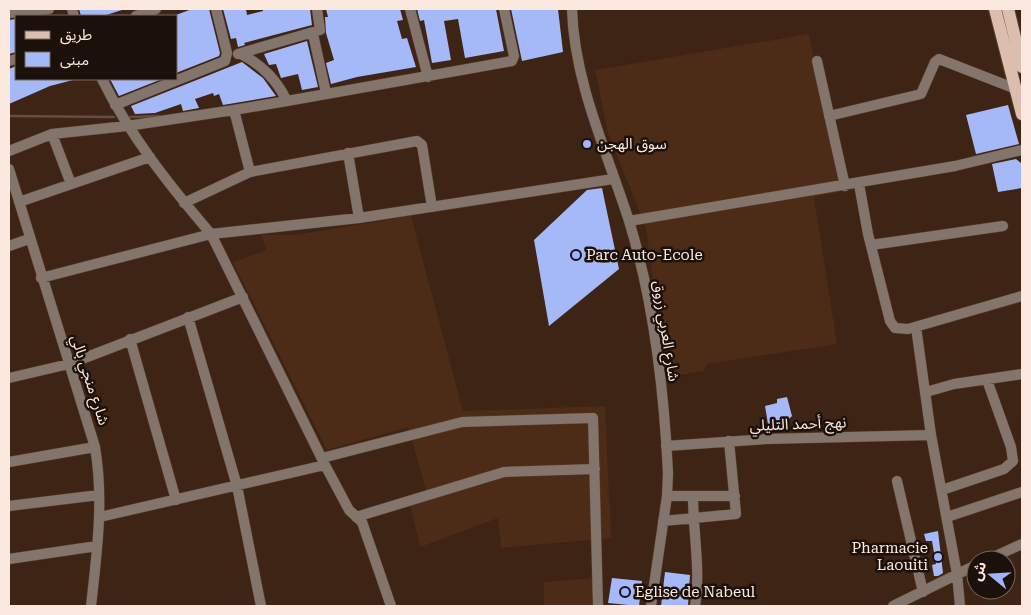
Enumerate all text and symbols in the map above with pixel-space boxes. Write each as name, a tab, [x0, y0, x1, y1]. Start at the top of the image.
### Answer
legend	[15, 15, 178, 80]
text: طريق	[60, 26, 92, 45]
text: مبنى	[60, 51, 89, 69]
place label: سوق الهجن	[597, 135, 667, 153]
marker: سوق الهجن	[581, 138, 593, 150]
place label: Parc Auto-Ecole	[586, 246, 703, 264]
marker: Parc Auto-Ecole	[570, 249, 582, 261]
street label: شارع العربي زروق	[646, 279, 683, 383]
street label: شارع منجي بالي	[64, 333, 113, 429]
street label: نهج أحمد التليلي	[749, 413, 847, 438]
place label: Pharmacie Laouiti	[851, 539, 928, 574]
north arrow	[966, 550, 1016, 600]
marker: Pharmacie Laouiti	[932, 551, 944, 563]
text: ش	[968, 559, 989, 583]
place label: Eglise de Nabeul	[635, 583, 756, 601]
marker: Eglise de Nabeul	[619, 586, 631, 598]

